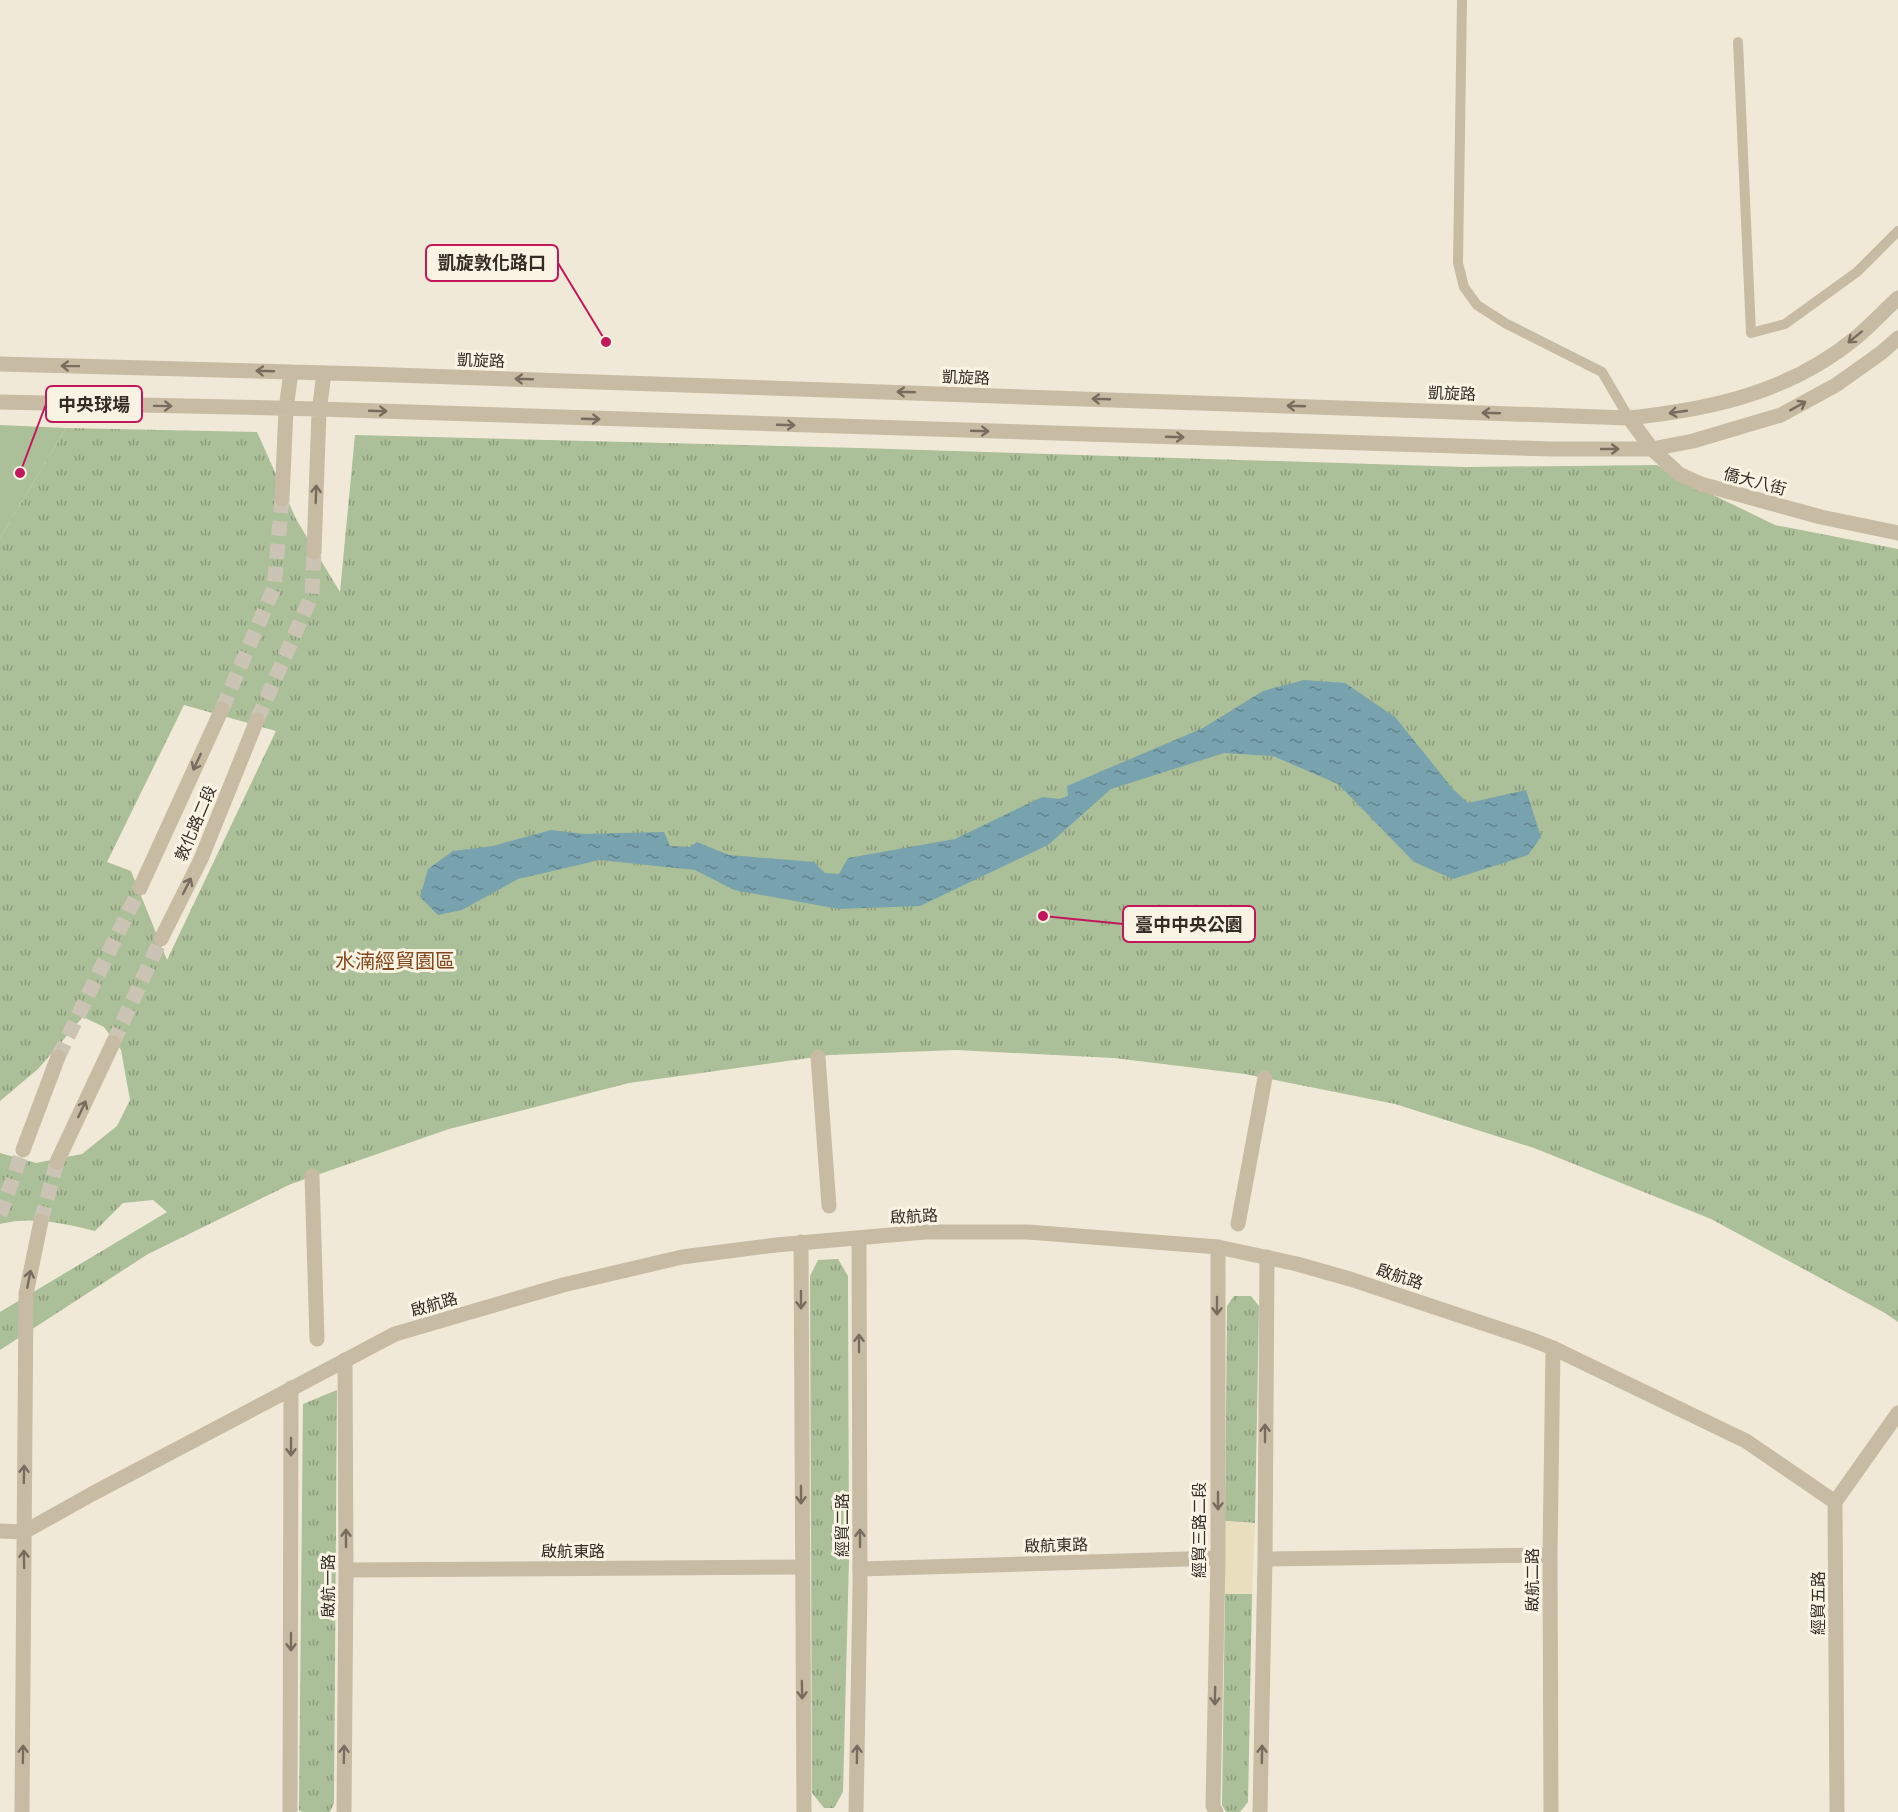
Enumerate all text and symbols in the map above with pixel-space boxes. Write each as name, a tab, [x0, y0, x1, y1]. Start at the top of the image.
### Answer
callout: 凱旋敦化路口	[426, 245, 558, 281]
text: 凱旋敦化路口	[438, 252, 546, 273]
one-way arrow	[1847, 331, 1863, 344]
street label: 凱旋路	[457, 349, 505, 371]
one-way arrow	[61, 360, 81, 372]
one-way arrow	[256, 365, 276, 377]
street label: 凱旋路	[942, 366, 990, 388]
one-way arrow	[514, 374, 534, 385]
street label: 凱旋路	[1428, 382, 1476, 404]
callout: 中央球場	[46, 386, 142, 422]
one-way arrow	[896, 387, 916, 398]
text: 中央球場	[58, 394, 130, 415]
one-way arrow	[1091, 394, 1111, 405]
one-way arrow	[153, 400, 173, 411]
one-way arrow	[1286, 400, 1306, 412]
one-way arrow	[1789, 400, 1806, 412]
one-way arrow	[367, 406, 387, 417]
one-way arrow	[1481, 407, 1501, 418]
one-way arrow	[1669, 407, 1688, 418]
one-way arrow	[580, 413, 600, 425]
one-way arrow	[775, 419, 795, 431]
one-way arrow	[970, 425, 990, 437]
one-way arrow	[1165, 431, 1185, 443]
one-way arrow	[1599, 443, 1619, 455]
street label: 僑大八街	[1721, 463, 1789, 499]
one-way arrow	[311, 484, 322, 504]
one-way arrow	[191, 753, 203, 771]
street label: 敦化路二段	[170, 782, 220, 864]
one-way arrow	[182, 878, 194, 896]
callout: 臺中中央公園	[1123, 906, 1255, 942]
text: 臺中中央公園	[1135, 914, 1243, 935]
district label: 水湳經貿園區	[335, 949, 455, 973]
one-way arrow	[77, 1100, 89, 1118]
street label: 啟航路	[890, 1205, 938, 1227]
street label: 啟航路	[1374, 1259, 1426, 1293]
one-way arrow	[24, 1270, 35, 1289]
street label: 啟航路	[408, 1288, 460, 1320]
one-way arrow	[795, 1290, 807, 1310]
one-way arrow	[1212, 1295, 1223, 1315]
one-way arrow	[853, 1333, 865, 1353]
one-way arrow	[1259, 1423, 1271, 1443]
one-way arrow	[285, 1436, 297, 1456]
one-way arrow	[19, 1464, 30, 1484]
street label: 經貿三路二段	[1189, 1482, 1209, 1578]
one-way arrow	[795, 1485, 807, 1505]
one-way arrow	[1212, 1490, 1224, 1510]
street label: 經貿二路	[832, 1493, 852, 1557]
one-way arrow	[340, 1528, 352, 1548]
one-way arrow	[854, 1528, 866, 1548]
street label: 啟航東路	[1024, 1534, 1088, 1556]
street label: 啟航東路	[541, 1541, 605, 1561]
street label: 啟航二路	[1522, 1548, 1542, 1612]
one-way arrow	[18, 1549, 30, 1569]
street label: 啟航一路	[318, 1554, 338, 1618]
street label: 經貿五路	[1808, 1571, 1828, 1635]
one-way arrow	[285, 1631, 297, 1651]
one-way arrow	[796, 1680, 808, 1700]
one-way arrow	[1209, 1685, 1221, 1705]
one-way arrow	[17, 1744, 28, 1764]
one-way arrow	[339, 1744, 350, 1764]
one-way arrow	[851, 1744, 862, 1764]
one-way arrow	[1256, 1744, 1268, 1764]

